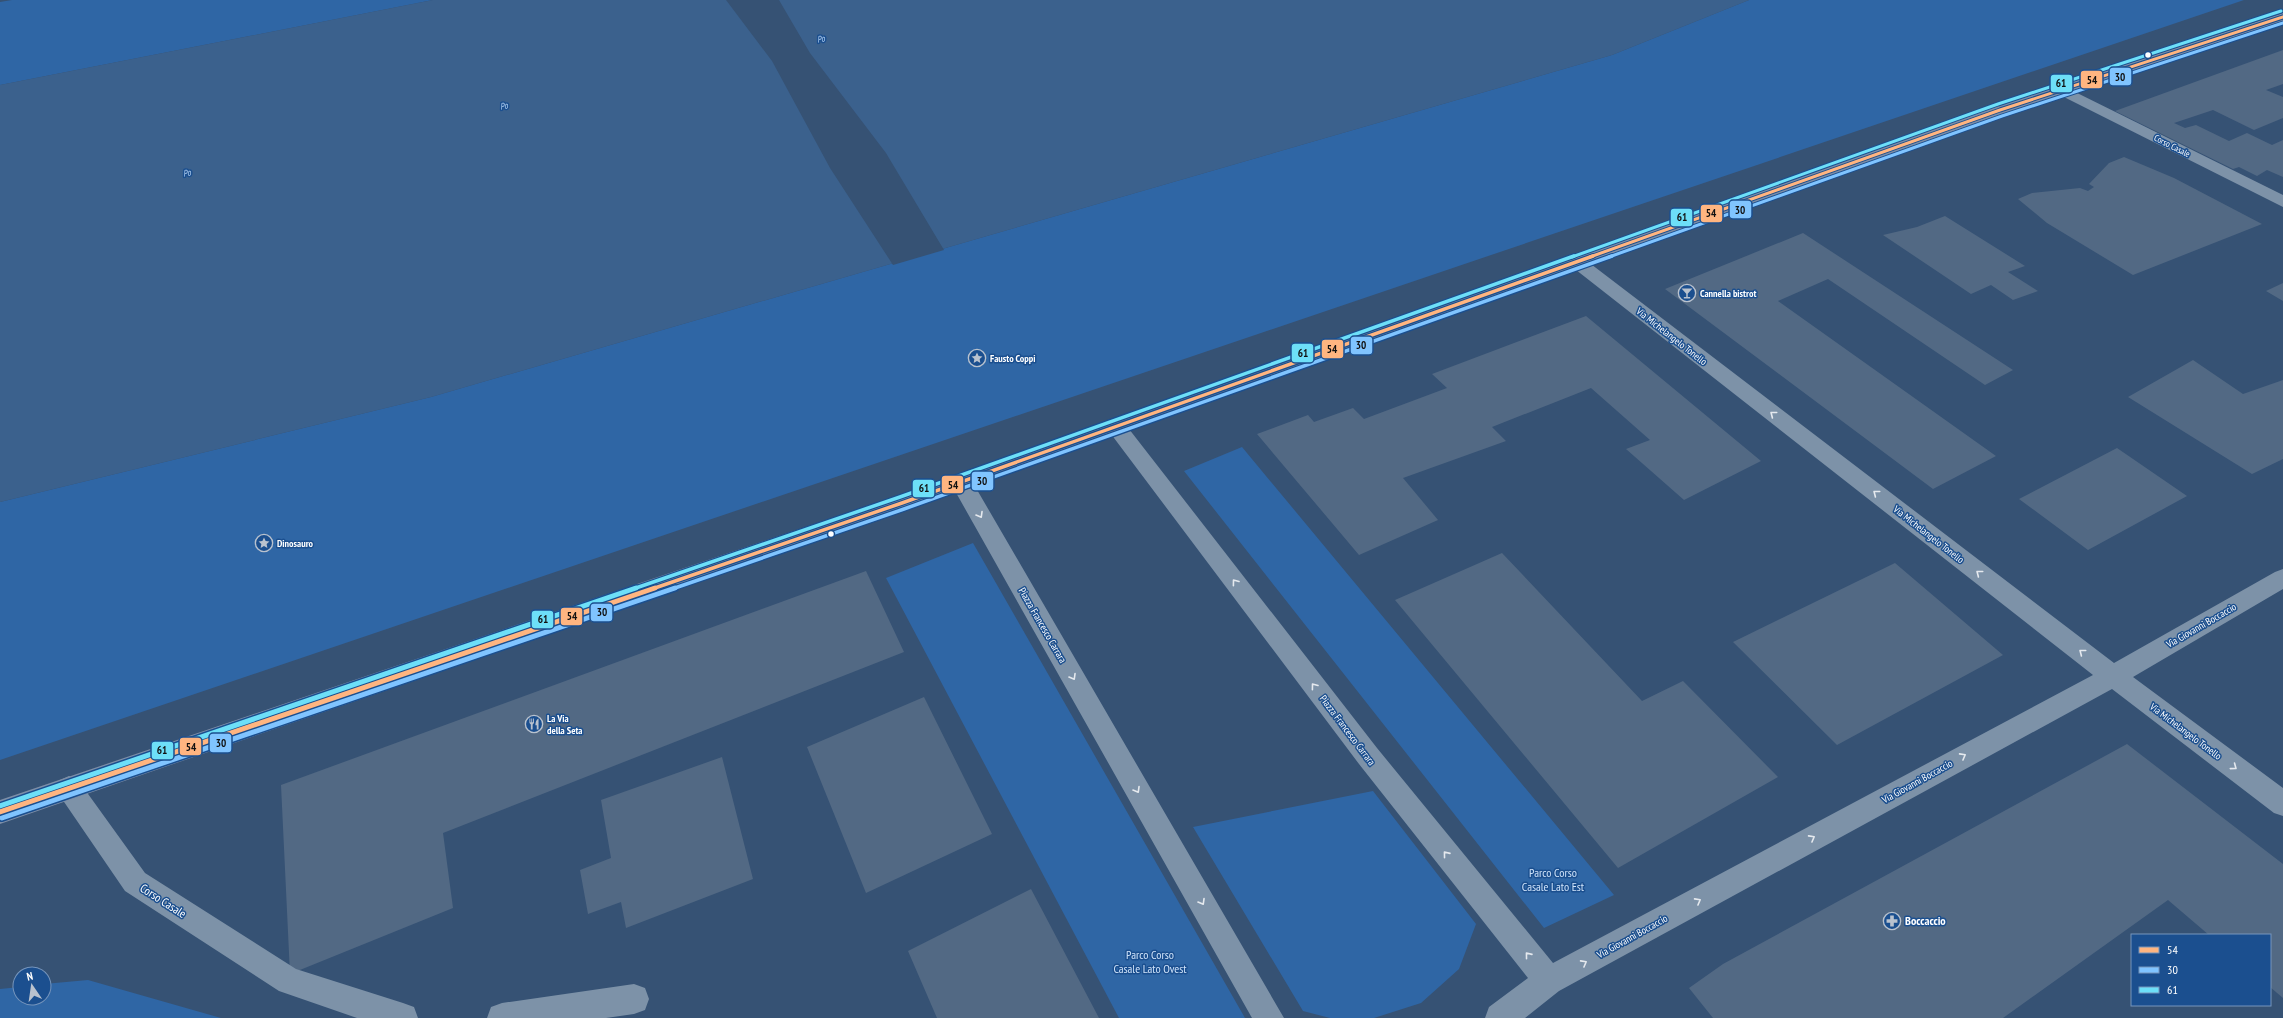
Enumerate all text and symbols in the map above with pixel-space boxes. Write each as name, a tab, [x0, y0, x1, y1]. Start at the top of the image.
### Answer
water label: Po	[816, 32, 827, 45]
unlabelled marker	[2143, 50, 2153, 60]
line badge: 30	[2109, 67, 2132, 86]
line badge: 54	[2080, 70, 2103, 89]
text: 30	[2115, 70, 2125, 84]
text: 54	[2087, 73, 2098, 87]
line badge: 61	[2050, 74, 2073, 93]
text: 61	[2056, 76, 2066, 90]
water label: Po	[499, 99, 510, 112]
street label: Corso Casale	[2152, 132, 2192, 159]
water label: Po	[182, 166, 193, 179]
line badge: 30	[1729, 200, 1752, 219]
text: 30	[1735, 203, 1745, 217]
line badge: 54	[1700, 204, 1723, 223]
text: 54	[1706, 206, 1717, 220]
line badge: 61	[1670, 208, 1693, 227]
text: 61	[1677, 210, 1687, 224]
bar icon: Cannella bistrot	[1677, 283, 1697, 303]
place label: Cannella bistrot	[1700, 287, 1756, 300]
street label: Via Michelangelo Tonello	[1633, 304, 1710, 368]
line badge: 30	[1350, 336, 1373, 355]
text: 30	[1356, 338, 1366, 352]
line badge: 54	[1321, 339, 1344, 359]
text: 54	[1327, 342, 1338, 356]
line badge: 61	[1291, 343, 1314, 363]
text: 61	[1298, 346, 1308, 360]
place icon: Fausto Coppi	[967, 348, 987, 368]
place label: Fausto Coppi	[990, 352, 1036, 365]
one-way arrow	[1771, 412, 1778, 419]
line badge: 30	[971, 471, 994, 491]
text: 30	[977, 474, 987, 488]
line badge: 54	[941, 475, 964, 494]
text: 54	[948, 478, 959, 492]
line badge: 61	[912, 479, 935, 498]
text: 61	[919, 481, 929, 495]
one-way arrow	[1874, 491, 1881, 498]
street label: Via Michelangelo Tonello	[1890, 502, 1967, 566]
one-way arrow	[976, 511, 983, 518]
unlabelled marker	[826, 529, 836, 539]
place icon: Dinosauro	[254, 533, 274, 553]
place label: Dinosauro	[277, 537, 314, 550]
one-way arrow	[1977, 570, 1984, 577]
one-way arrow	[1233, 579, 1240, 586]
street label: Piazza Francesco Carrara	[1016, 585, 1069, 665]
street label: Via Giovanni Boccaccio	[2163, 600, 2239, 651]
line badge: 30	[590, 603, 613, 622]
text: 30	[597, 605, 607, 619]
line badge: 54	[560, 607, 583, 626]
text: 54	[567, 609, 578, 623]
line badge: 61	[531, 610, 554, 629]
text: 61	[538, 612, 548, 626]
one-way arrow	[2080, 650, 2087, 657]
one-way arrow	[1068, 673, 1075, 680]
one-way arrow	[1312, 683, 1319, 690]
street label: Piazza Francesco Carrara	[1317, 693, 1378, 768]
street label: Via Michelangelo Tonello	[2146, 700, 2224, 763]
place label: La Via della Seta	[547, 712, 582, 737]
restaurant icon: La Via della Seta	[524, 714, 544, 734]
line badge: 30	[209, 733, 232, 753]
text: 30	[216, 736, 226, 750]
line badge: 54	[179, 737, 202, 756]
text: 54	[186, 740, 197, 754]
line badge: 61	[151, 741, 174, 760]
text: 61	[157, 743, 167, 757]
one-way arrow	[1959, 754, 1966, 761]
street label: Via Giovanni Boccaccio	[1879, 757, 1955, 807]
one-way arrow	[2229, 762, 2236, 769]
one-way arrow	[1133, 786, 1140, 793]
one-way arrow	[1808, 836, 1815, 843]
one-way arrow	[1444, 851, 1451, 858]
park label: Parco Corso Casale Lato Est	[1522, 865, 1585, 894]
street label: Corso Casale	[137, 880, 189, 921]
one-way arrow	[1198, 898, 1205, 905]
one-way arrow	[1694, 898, 1701, 905]
pharmacy icon: Boccaccio	[1882, 911, 1902, 931]
street label: Via Giovanni Boccaccio	[1594, 912, 1670, 962]
place label: Boccaccio	[1905, 913, 1946, 928]
legend	[2131, 934, 2271, 1006]
text: 54	[2167, 942, 2178, 957]
park label: Parco Corso Casale Lato Ovest	[1113, 947, 1187, 976]
one-way arrow	[1526, 952, 1533, 959]
one-way arrow	[1579, 960, 1587, 967]
text: 30	[2167, 962, 2178, 977]
north arrow	[12, 966, 52, 1006]
text: N	[25, 969, 34, 984]
text: 61	[2167, 982, 2178, 997]

